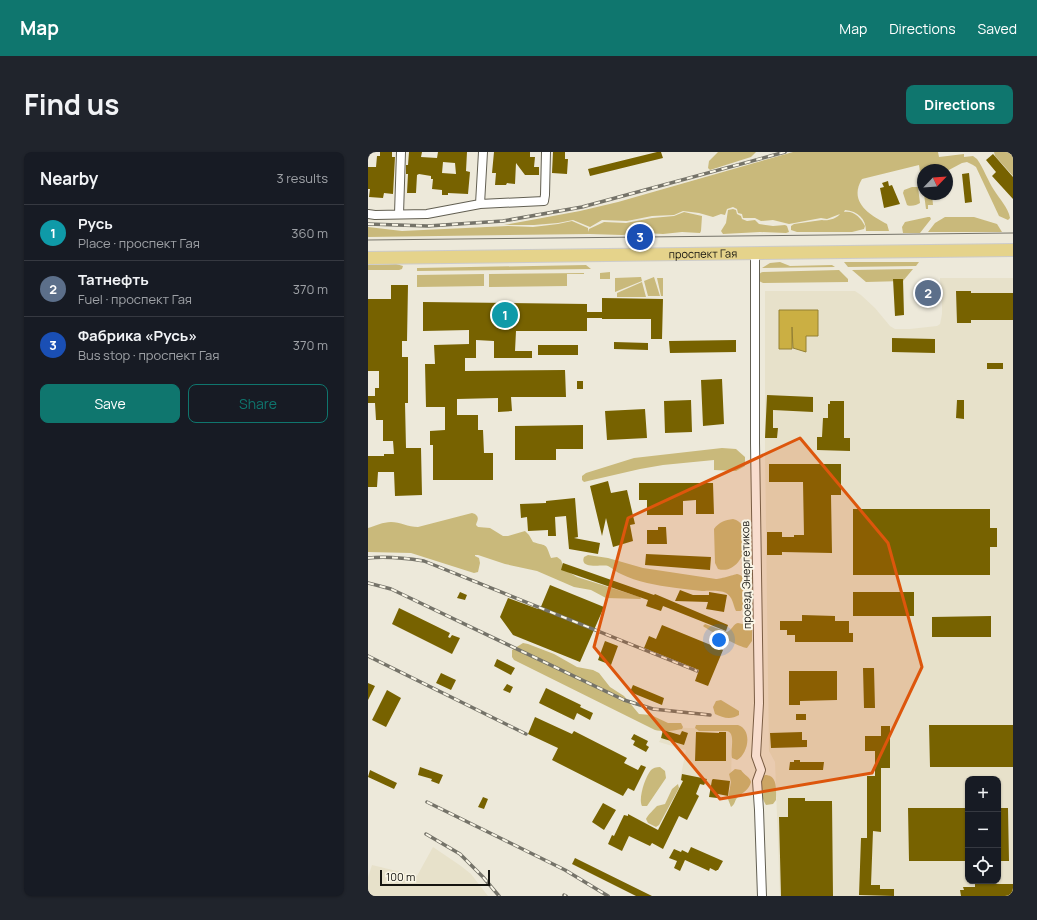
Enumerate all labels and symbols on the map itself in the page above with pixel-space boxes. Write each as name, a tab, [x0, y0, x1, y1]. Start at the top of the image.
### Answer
north arrow	[917, 164, 953, 200]
pin: 3	[627, 222, 653, 252]
street label: проспект Гая	[669, 245, 737, 261]
pin: 2	[915, 278, 941, 308]
pin: 1	[492, 300, 518, 330]
street label: проезд Энергетиков	[737, 521, 754, 629]
your location	[709, 630, 729, 650]
scale bar	[380, 868, 490, 887]

